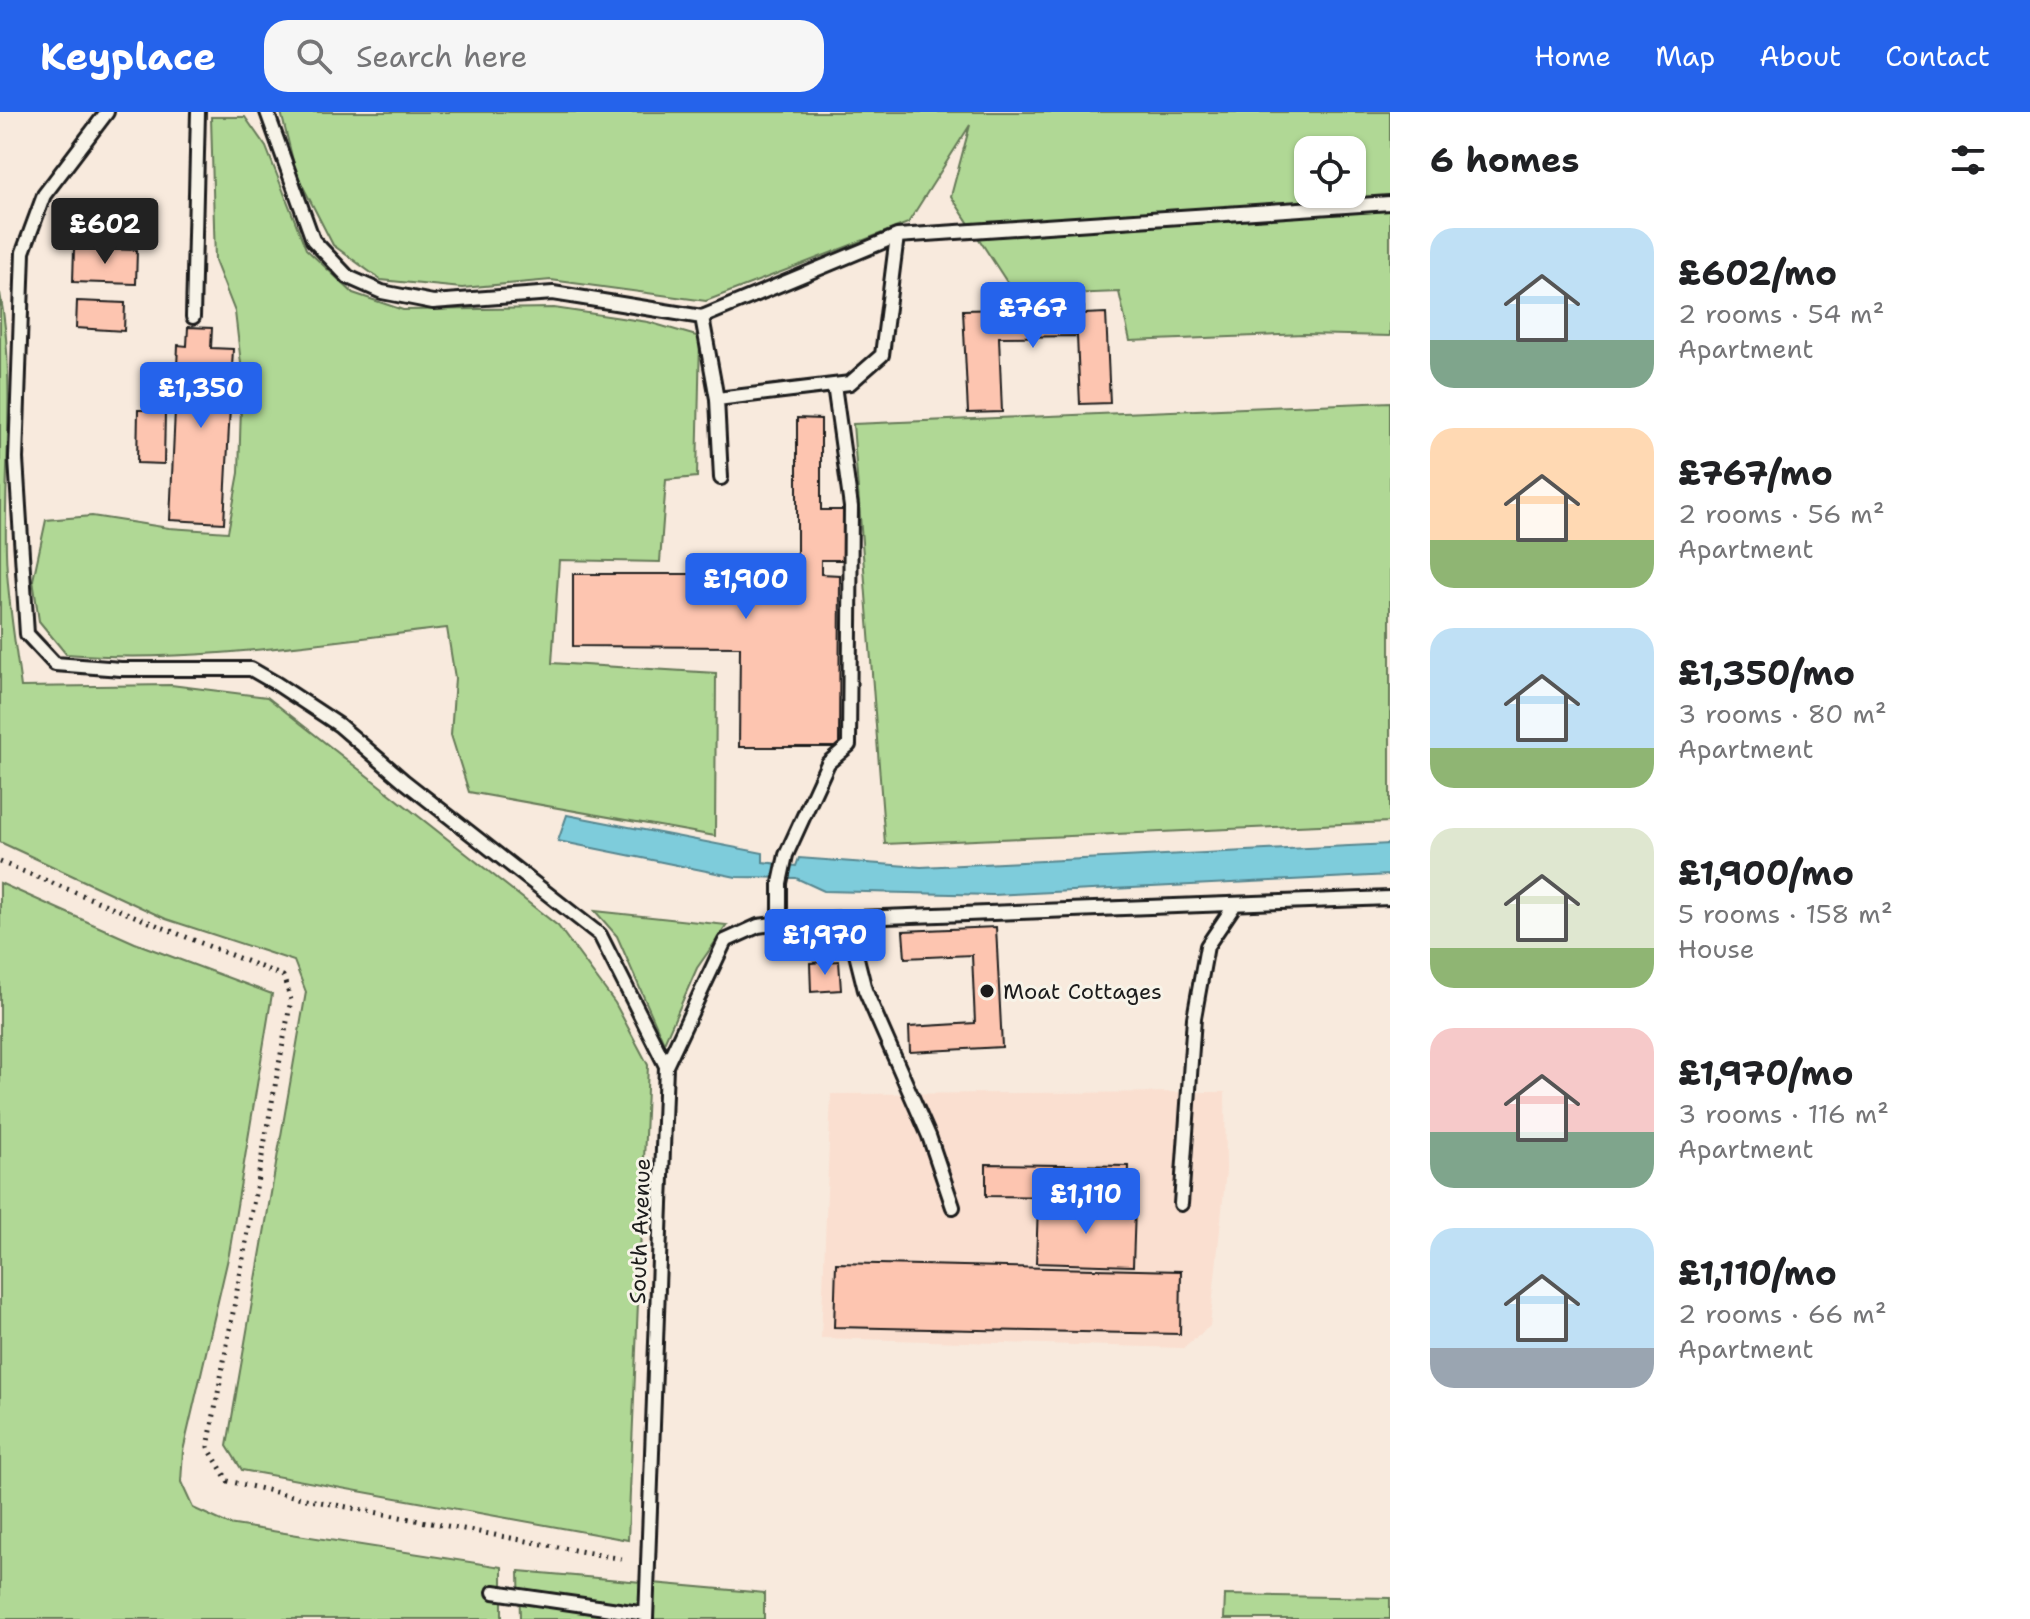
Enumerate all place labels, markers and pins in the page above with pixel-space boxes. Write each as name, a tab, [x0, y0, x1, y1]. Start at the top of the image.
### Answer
pin: £602	[58, 198, 152, 266]
pin: £767	[986, 282, 1080, 350]
pin: £1,350	[136, 362, 266, 430]
pin: £1,900	[681, 553, 811, 621]
pin: £1,970	[760, 909, 890, 977]
place label: Moat Cottages	[1003, 977, 1162, 1006]
marker: Moat Cottages	[978, 982, 996, 1000]
pin: £1,110	[1021, 1168, 1151, 1236]

